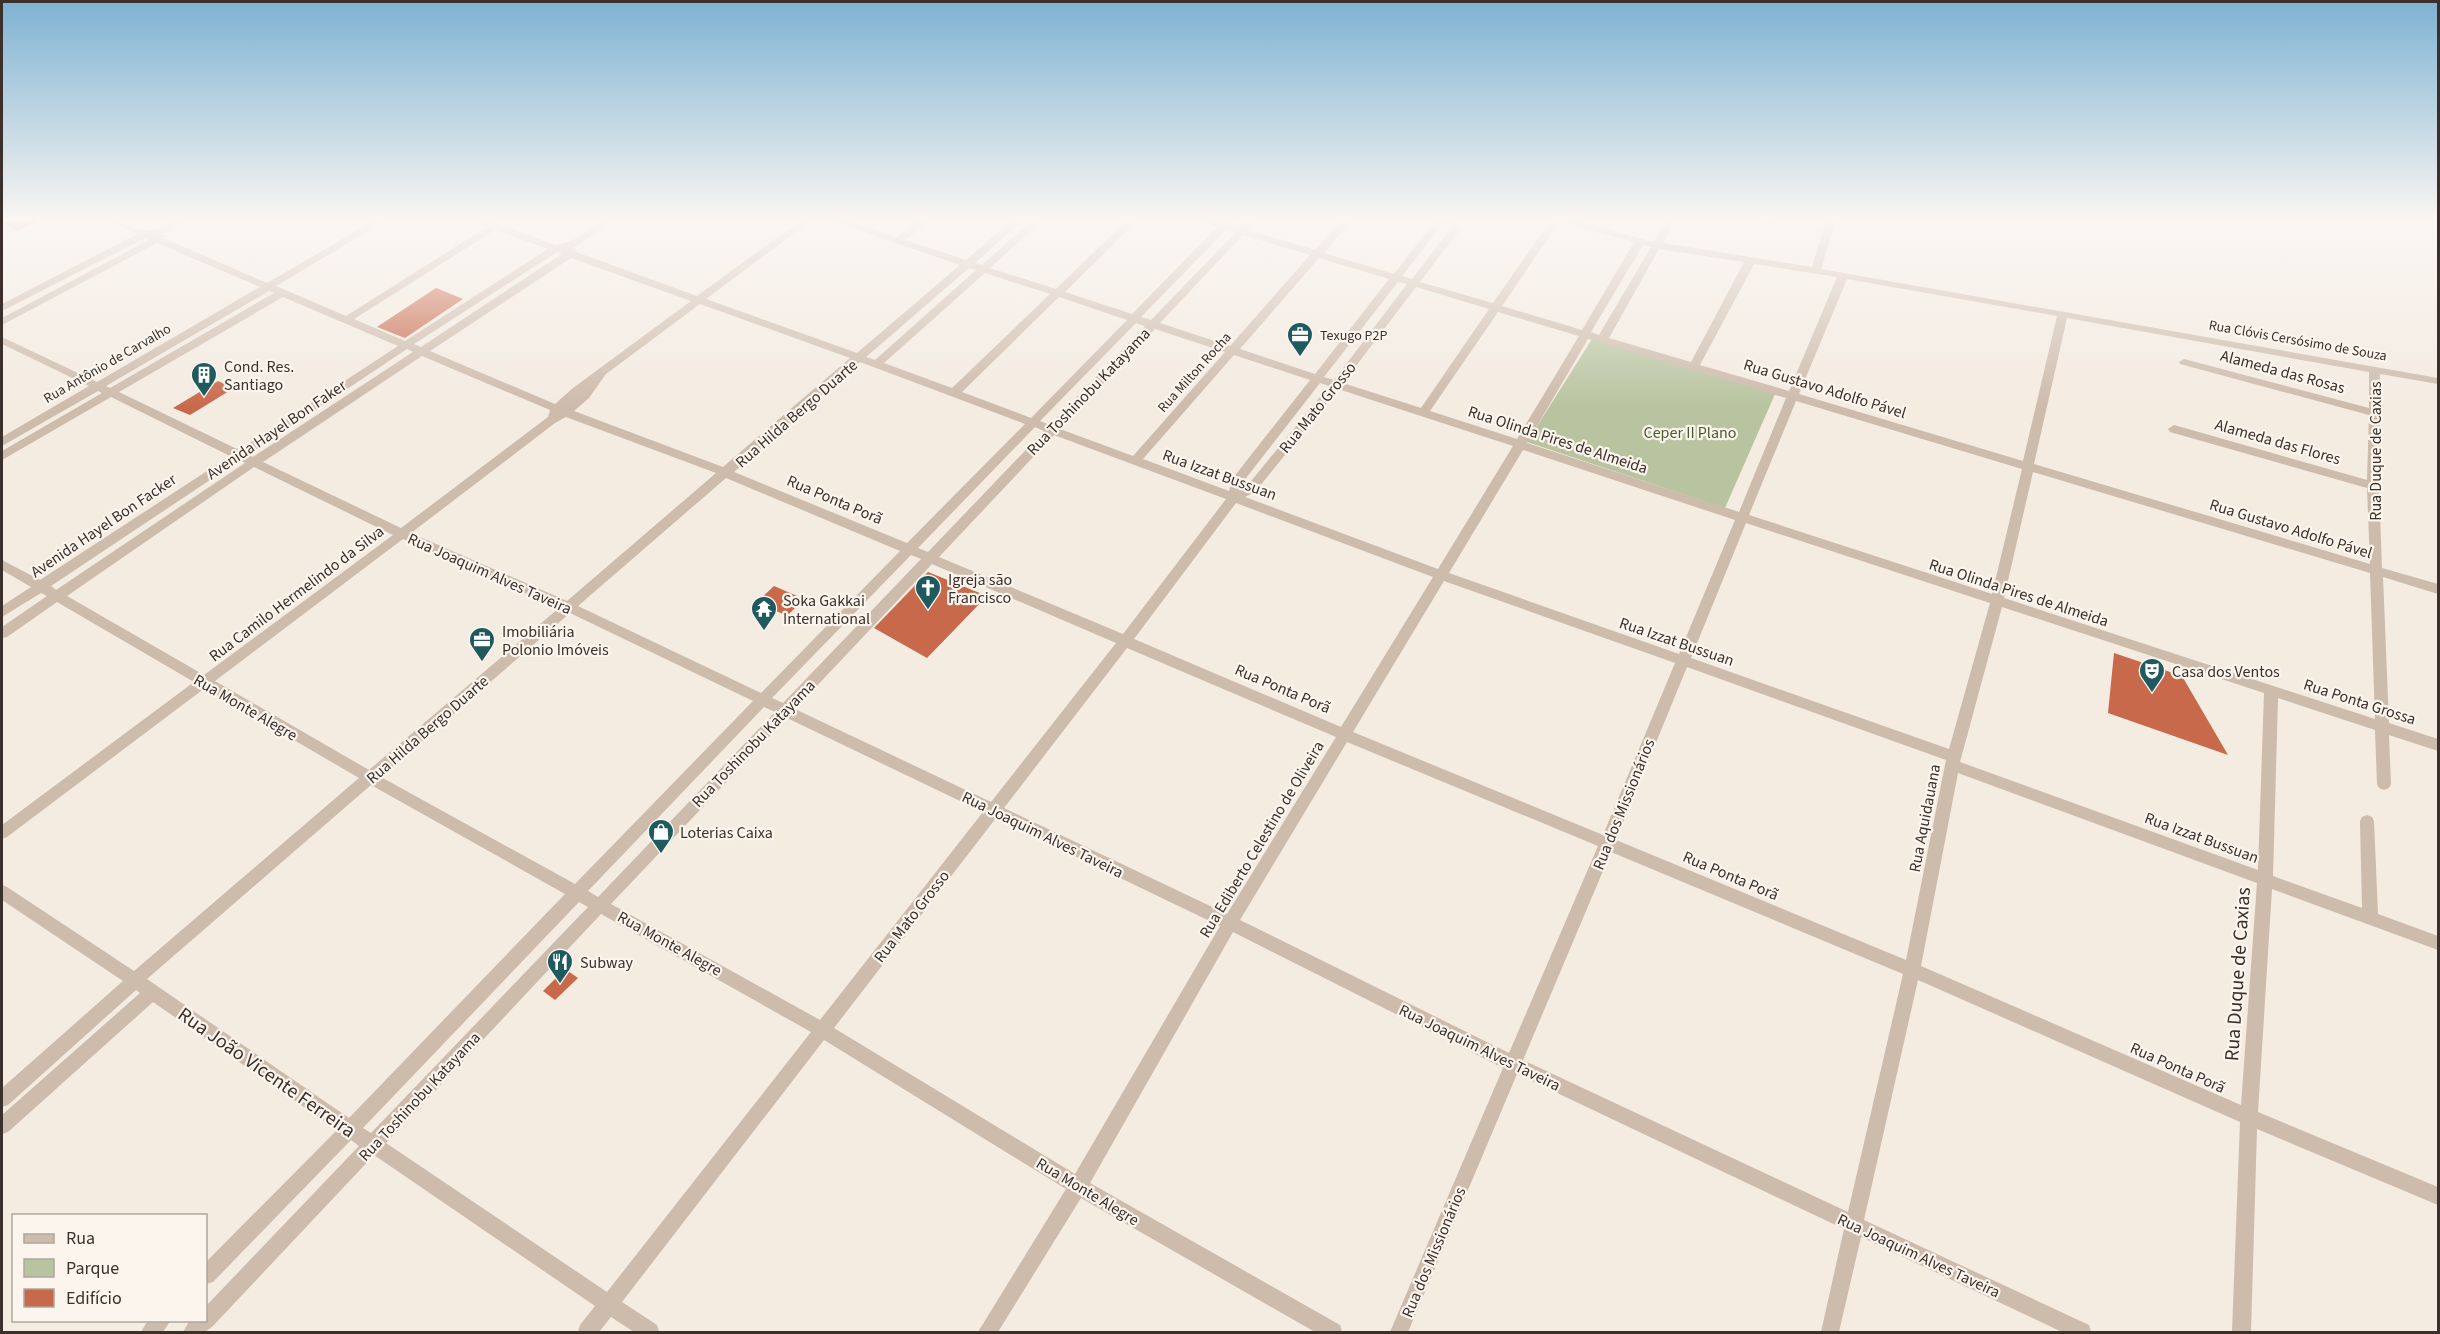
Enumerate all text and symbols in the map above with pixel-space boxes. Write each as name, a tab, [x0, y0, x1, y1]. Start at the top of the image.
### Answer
street label: Rua Clóvis Cersósimo de Souza	[2207, 315, 2388, 367]
street label: Rua Antônio de Carvalho	[40, 319, 175, 409]
office icon: Texugo P2P	[1285, 320, 1315, 358]
street label: Rua Toshinobu Katayama	[1022, 323, 1156, 460]
place label: Texugo P2P	[1320, 326, 1387, 346]
street label: Rua Milton Rocha	[1153, 328, 1236, 417]
street label: Alameda das Rosas	[2218, 345, 2348, 399]
street label: Rua Hilda Bergo Duarte	[731, 354, 863, 473]
street label: Rua Gustavo Adolfo Pável	[1741, 354, 1909, 424]
place label: Cond. Res. Santiago	[224, 356, 294, 396]
street label: Rua Mato Grosso	[1274, 357, 1361, 458]
building icon: Cond. Res. Santiago	[189, 360, 219, 398]
street label: Avenida Hayel Bon Faker	[202, 374, 351, 485]
street label: Rua Duque de Caxias	[2365, 381, 2387, 521]
street label: Rua Olinda Pires de Almeida	[1465, 400, 1650, 479]
street label: Alameda das Flores	[2212, 414, 2343, 470]
park label: Ceper II Plano	[1644, 422, 1736, 444]
street label: Rua Izzat Bussuan	[1160, 444, 1280, 506]
street label: Avenida Hayel Bon Facker	[26, 468, 181, 583]
street label: Rua Ponta Porã	[783, 470, 886, 530]
street label: Rua Gustavo Adolfo Pável	[2207, 494, 2375, 564]
street label: Rua Camilo Hermelindo da Silva	[205, 521, 389, 667]
street label: Rua Joaquim Alves Taveira	[404, 528, 575, 620]
street label: Rua Olinda Pires de Almeida	[1926, 553, 2111, 632]
place label: Igreja são Francisco	[948, 569, 1012, 609]
church icon: Igreja são Francisco	[913, 573, 943, 611]
place label: Soka Gakkai International	[783, 590, 870, 630]
temple icon: Soka Gakkai International	[749, 594, 779, 632]
street label: Rua Izzat Bussuan	[1616, 612, 1737, 672]
place label: Imobiliária Polonio Imóveis	[502, 621, 609, 661]
office icon: Imobiliária Polonio Imóveis	[467, 625, 497, 663]
theatre icon: Casa dos Ventos	[2137, 656, 2167, 694]
street label: Rua Ponta Porã	[1231, 659, 1334, 719]
place label: Casa dos Ventos	[2172, 661, 2280, 683]
street label: Rua Monte Alegre	[190, 669, 301, 747]
street label: Rua Hilda Bergo Duarte	[362, 670, 494, 789]
street label: Rua Ponta Grossa	[2301, 673, 2419, 730]
street label: Rua Toshinobu Katayama	[687, 675, 821, 812]
street label: Rua dos Missionários	[1588, 735, 1660, 873]
street label: Rua Ediberto Celestino de Oliveira	[1194, 737, 1330, 942]
street label: Rua Aquidauana	[1904, 762, 1946, 874]
street label: Rua Joaquim Alves Taveira	[958, 786, 1127, 884]
street label: Rua Izzat Bussuan	[2142, 807, 2262, 869]
shop icon: Loterias Caixa	[646, 817, 676, 855]
place label: Loterias Caixa	[680, 822, 773, 844]
street label: Rua Ponta Porã	[1679, 846, 1782, 906]
street label: Rua Mato Grosso	[869, 866, 955, 967]
street label: Rua Duque de Caxias	[2218, 886, 2258, 1062]
street label: Rua Monte Alegre	[613, 906, 726, 982]
restaurant icon: Subway	[545, 947, 575, 985]
place label: Subway	[580, 952, 633, 974]
street label: Rua Joaquim Alves Taveira	[1395, 999, 1564, 1097]
street label: Rua João Vicente Ferreira	[172, 1001, 361, 1145]
street label: Rua Toshinobu Katayama	[354, 1027, 486, 1166]
street label: Rua Ponta Porã	[2126, 1037, 2229, 1099]
street label: Rua Monte Alegre	[1032, 1152, 1143, 1231]
street label: Rua dos Missionários	[1396, 1184, 1471, 1321]
street label: Rua Joaquim Alves Taveira	[1834, 1208, 2004, 1303]
legend	[12, 1214, 207, 1322]
text: Rua	[66, 1226, 95, 1251]
text: Parque	[66, 1256, 119, 1281]
text: Edifício	[66, 1286, 122, 1311]

